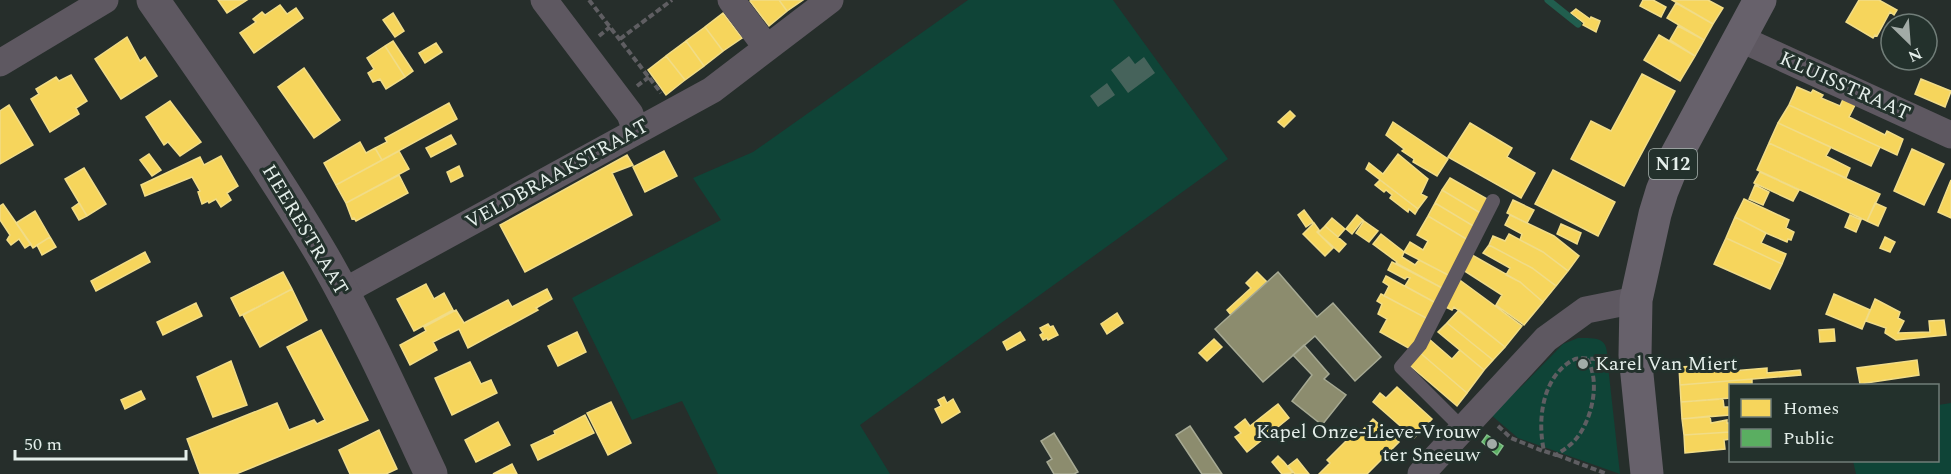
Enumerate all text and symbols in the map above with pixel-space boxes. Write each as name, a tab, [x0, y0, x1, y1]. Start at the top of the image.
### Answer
north arrow	[1879, 12, 1939, 72]
text: N	[1904, 41, 1926, 68]
street label: KLUISSTRAAT	[1775, 44, 1915, 128]
street label: VELDBRAAKSTRAAT	[460, 111, 654, 237]
road number: N12	[1649, 149, 1697, 179]
street label: HEERESTRAAT	[254, 159, 356, 301]
place label: Karel Van Miert	[1595, 349, 1738, 379]
marker: Karel Van Miert	[1576, 357, 1590, 371]
legend	[1729, 384, 1939, 462]
text: Homes	[1783, 395, 1839, 422]
place label: Kapel Onze-Lieve-Vrouw ter Sneeuw	[1256, 417, 1481, 470]
scale bar	[15, 423, 186, 461]
text: Public	[1783, 425, 1834, 452]
text: 50 m	[24, 431, 62, 458]
marker: Kapel Onze-Lieve-Vrouw ter Sneeuw	[1485, 437, 1499, 451]

